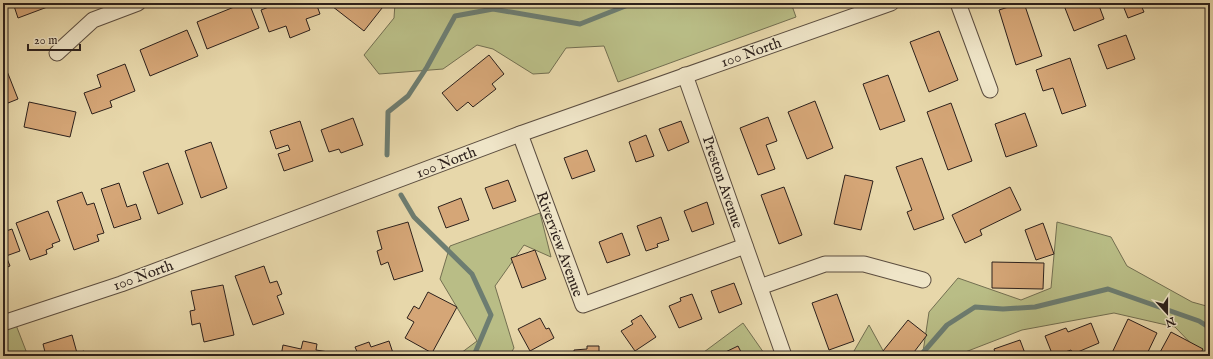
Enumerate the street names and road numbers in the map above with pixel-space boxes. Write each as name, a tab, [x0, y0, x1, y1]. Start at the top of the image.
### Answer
street label: 100 North	[718, 33, 784, 72]
street label: Preston Avenue	[698, 133, 747, 231]
street label: 100 North	[413, 142, 479, 183]
street label: Riverview Avenue	[532, 189, 587, 300]
street label: 100 North	[110, 256, 176, 295]

